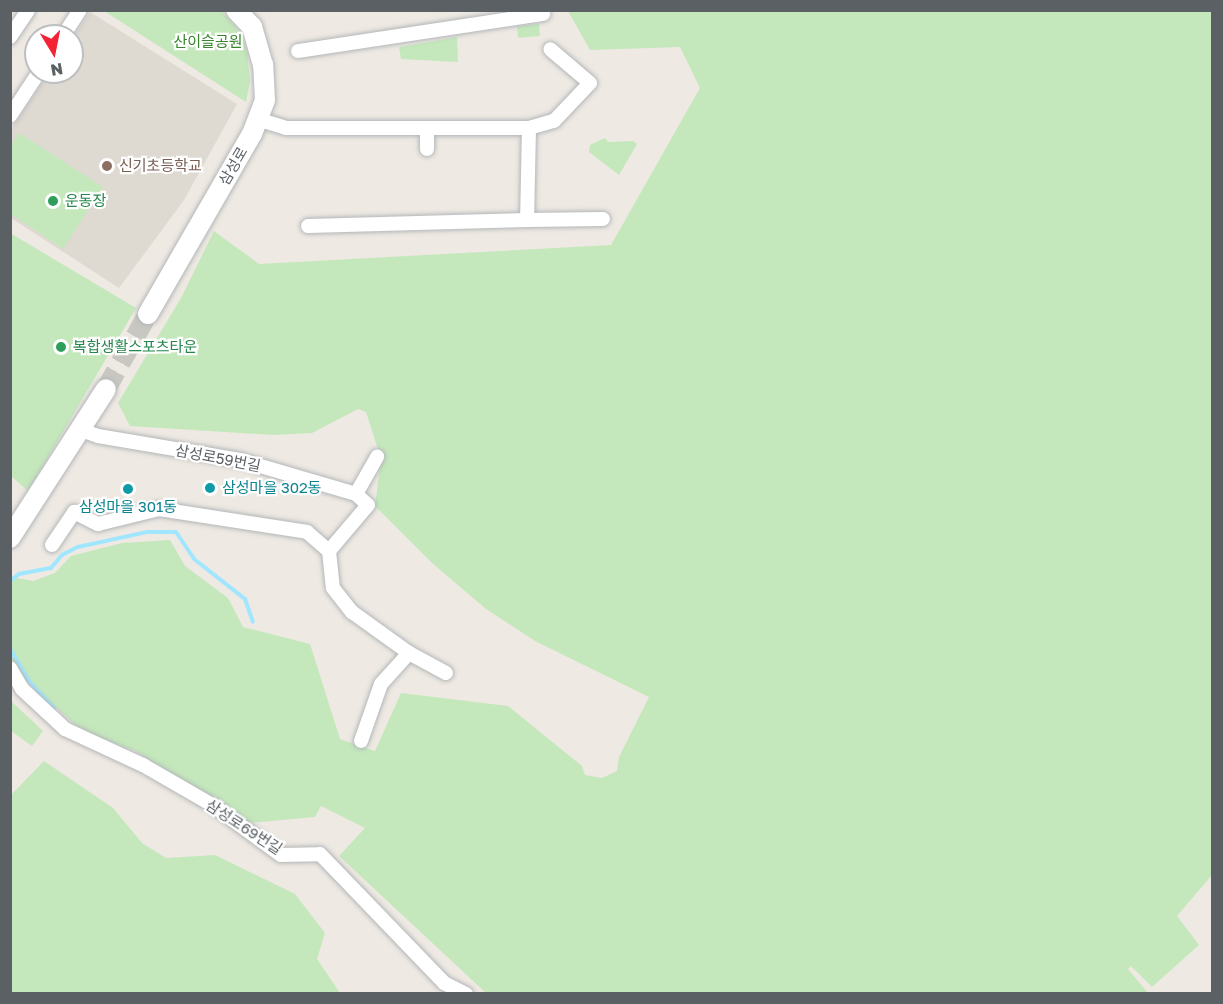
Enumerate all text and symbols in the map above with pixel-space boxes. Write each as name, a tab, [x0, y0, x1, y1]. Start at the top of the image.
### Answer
north arrow	[24, 24, 84, 84]
park label: 산이슬공원	[174, 33, 242, 51]
text: N	[49, 59, 65, 81]
street label: 삼성로	[215, 144, 251, 188]
place label: 신기초등학교	[119, 157, 202, 175]
marker: 신기초등학교	[100, 159, 114, 173]
place label: 운동장	[65, 192, 106, 210]
marker: 운동장	[46, 194, 60, 208]
place label: 복합생활스포츠타운	[73, 338, 197, 356]
marker: 복합생활스포츠타운	[54, 340, 68, 354]
street label: 삼성로59번길	[174, 441, 262, 475]
place label: 삼성마을 302동	[222, 479, 322, 497]
marker: 삼성마을 302동	[203, 481, 217, 495]
marker: 삼성마을 301동	[121, 482, 135, 496]
place label: 삼성마을 301동	[79, 498, 177, 516]
street label: 삼성로69번길	[203, 796, 285, 858]

